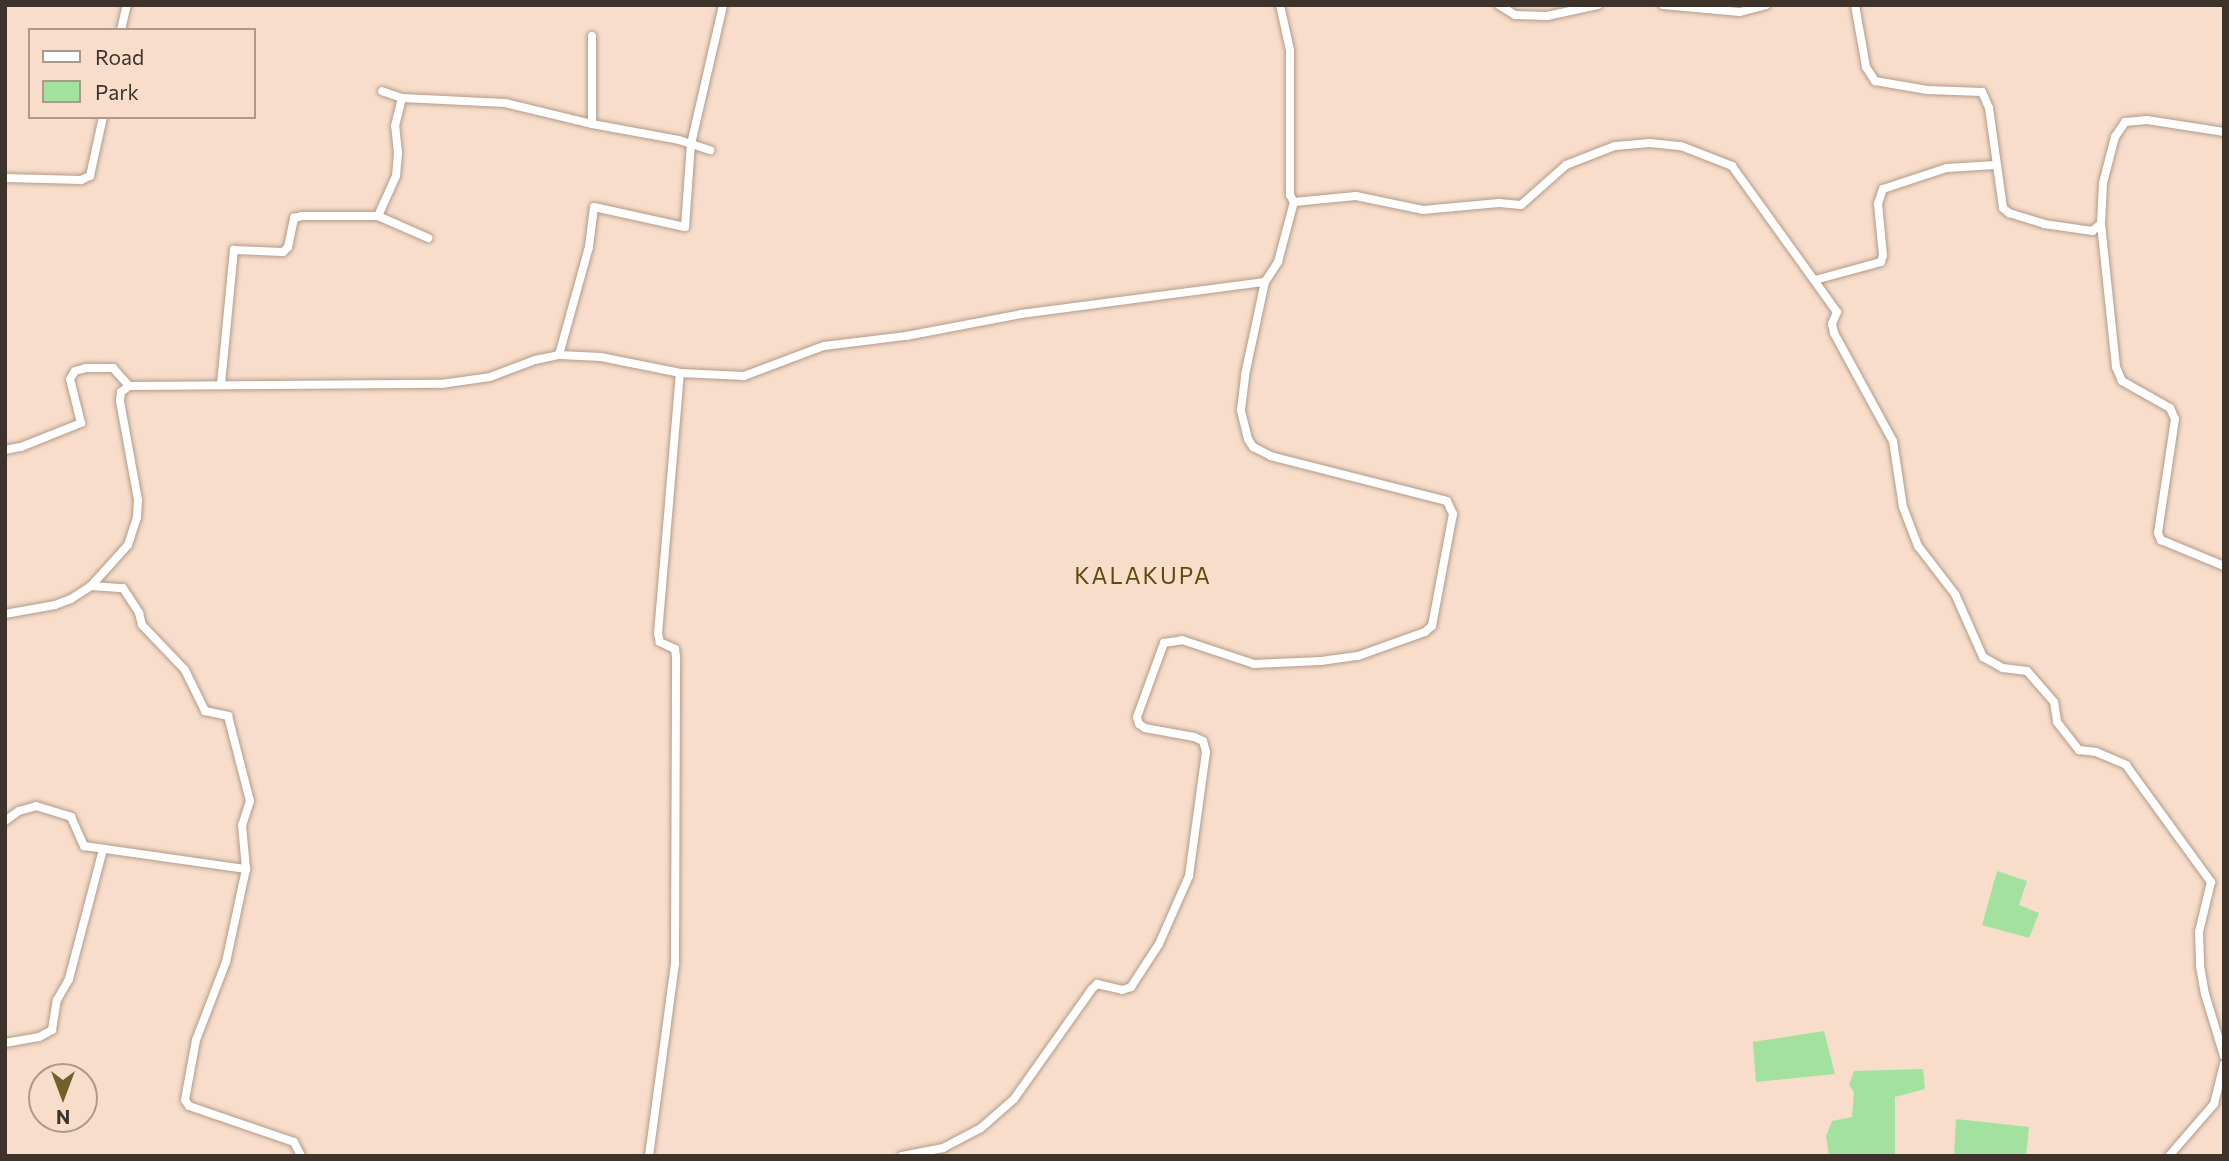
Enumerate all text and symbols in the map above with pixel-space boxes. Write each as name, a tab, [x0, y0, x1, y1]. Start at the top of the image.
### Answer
legend	[28, 28, 256, 119]
text: Road	[95, 44, 144, 69]
text: Park	[95, 79, 139, 104]
district label: KALAKUPA	[1075, 561, 1211, 589]
north arrow	[28, 1063, 98, 1133]
text: N	[56, 1106, 70, 1129]

